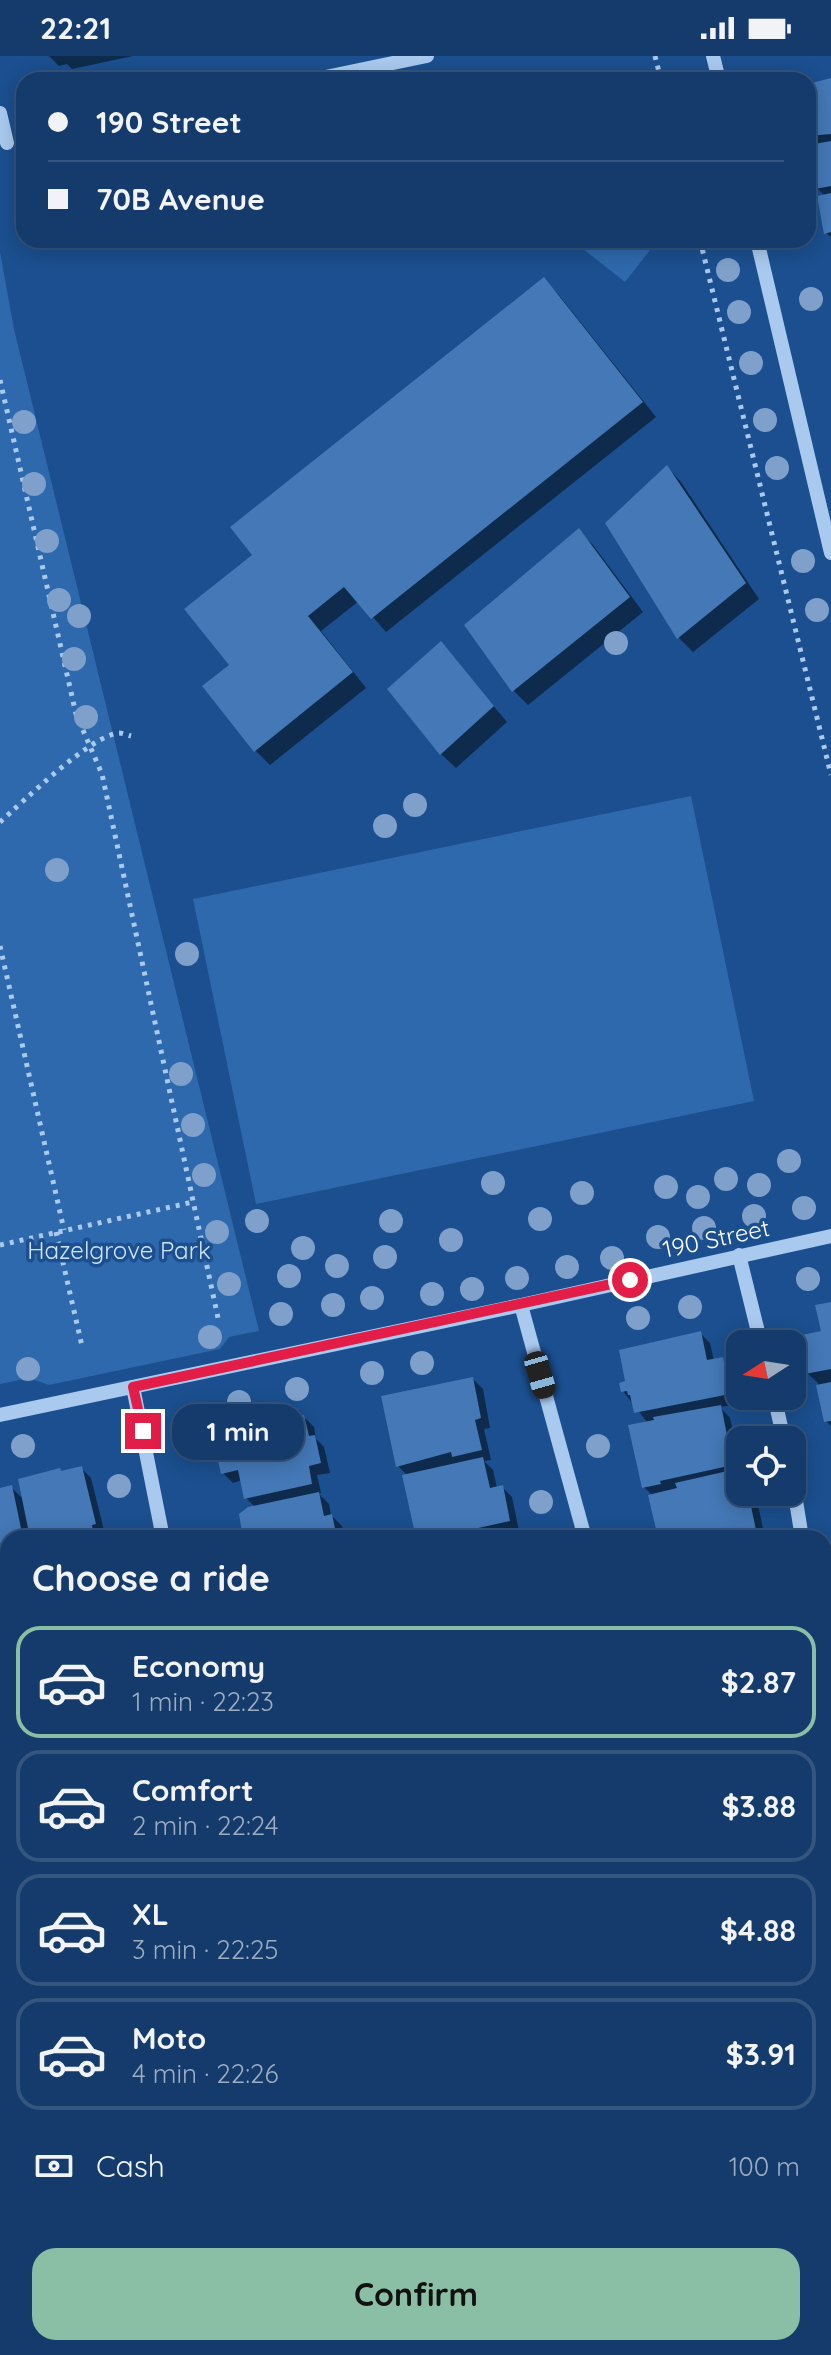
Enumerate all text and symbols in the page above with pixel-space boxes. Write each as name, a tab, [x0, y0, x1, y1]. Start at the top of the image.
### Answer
text: 22:21	[40, 9, 111, 47]
text: 190 Street	[96, 103, 242, 141]
text: 70B Avenue	[96, 180, 265, 218]
street label: 190 Street	[660, 1212, 772, 1264]
park label: Hazelgrove Park	[27, 1235, 211, 1265]
route start	[612, 1262, 648, 1298]
north arrow	[726, 1330, 806, 1410]
map controls	[726, 1330, 806, 1506]
car	[522, 1349, 558, 1401]
callout: 1 min	[171, 1403, 303, 1459]
route end	[125, 1413, 161, 1449]
text: 1 min	[207, 1415, 270, 1448]
button: locate	[726, 1426, 806, 1506]
text: Choose a ride	[32, 1555, 270, 1600]
icon: car	[36, 1646, 108, 1718]
text: Economy	[132, 1647, 265, 1685]
text: $2.87	[721, 1663, 796, 1701]
text: 1 min · 22:23	[132, 1685, 274, 1718]
icon: car	[36, 1770, 108, 1842]
text: Comfort	[132, 1771, 253, 1809]
text: $3.88	[722, 1787, 796, 1825]
text: 2 min · 22:24	[132, 1809, 278, 1842]
icon: car	[36, 1894, 108, 1966]
text: XL	[132, 1895, 169, 1933]
text: $4.88	[720, 1911, 796, 1949]
text: 3 min · 22:25	[132, 1933, 279, 1966]
icon: car	[36, 2018, 108, 2090]
text: Moto	[132, 2019, 206, 2057]
text: $3.91	[726, 2035, 796, 2073]
text: 4 min · 22:26	[132, 2057, 278, 2090]
icon: cash	[32, 2144, 76, 2188]
text: Cash	[96, 2147, 165, 2185]
text: 100 m	[729, 2150, 800, 2183]
button: Confirm	[32, 2248, 800, 2340]

